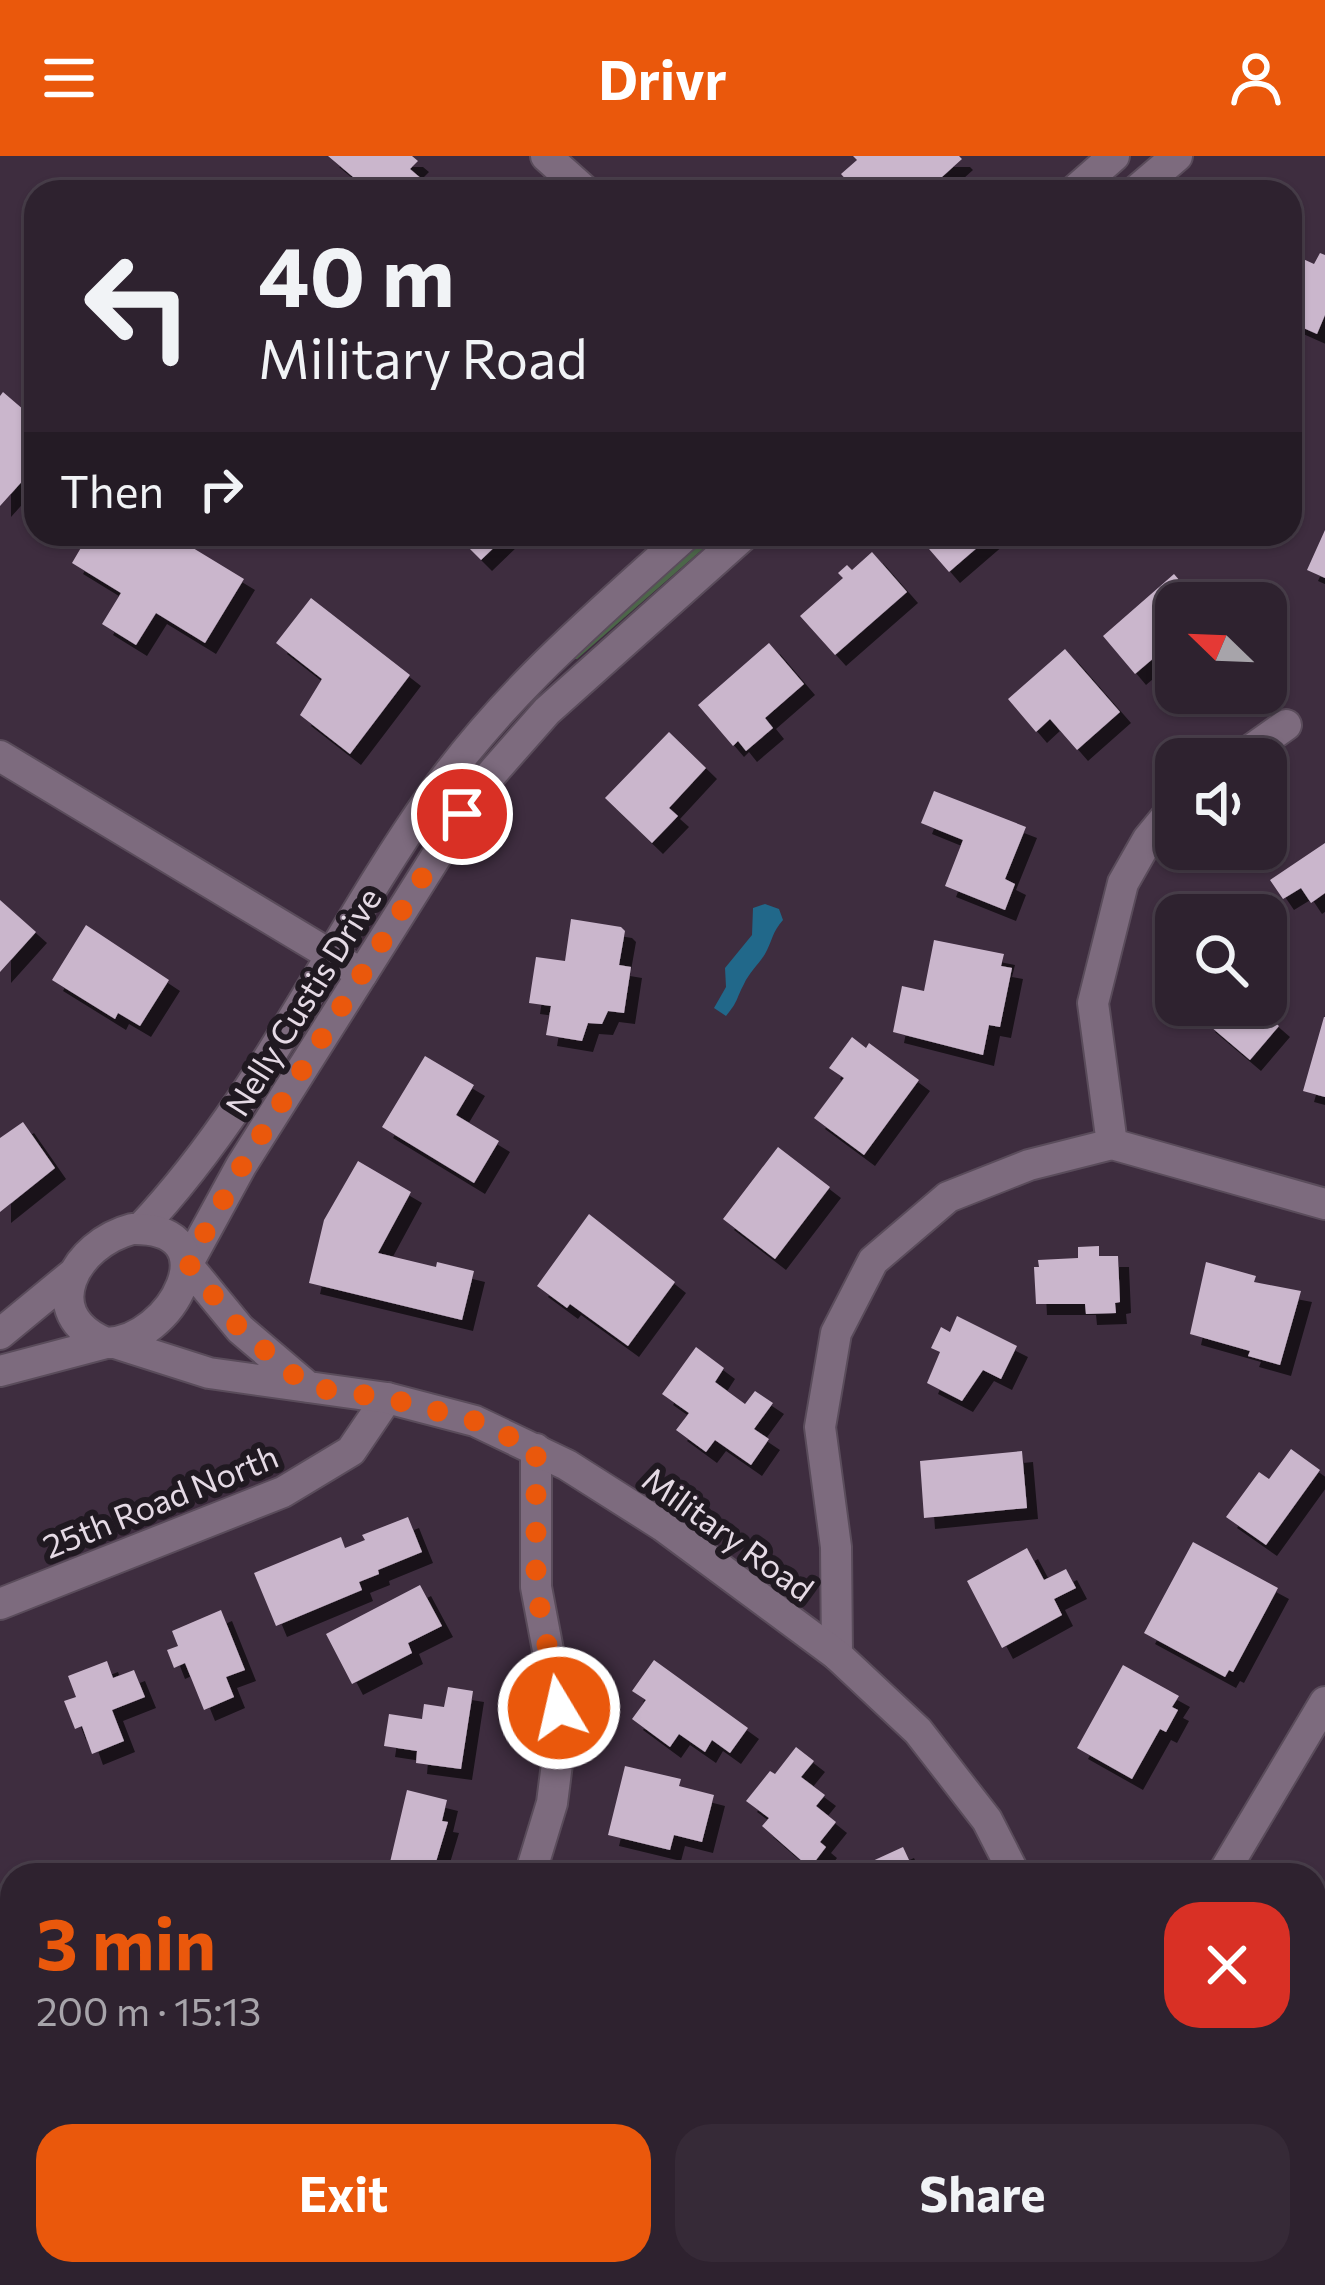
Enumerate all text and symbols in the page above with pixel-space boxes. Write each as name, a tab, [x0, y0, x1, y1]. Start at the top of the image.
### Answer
icon: menu	[36, 45, 102, 111]
text: Drivr	[598, 45, 727, 111]
icon: person	[1223, 45, 1289, 111]
text: 40 m	[258, 222, 455, 324]
icon: left	[60, 228, 216, 384]
text: Military Road	[258, 324, 588, 390]
icon: right	[188, 456, 254, 522]
text: Then	[60, 462, 164, 517]
north arrow	[1155, 582, 1287, 714]
map controls	[1155, 582, 1287, 1026]
button: sound	[1155, 738, 1287, 870]
pin	[411, 763, 513, 865]
icon: arrive	[429, 781, 495, 847]
street label: Nelly Custis Drive	[215, 879, 389, 1123]
button: search	[1155, 894, 1287, 1026]
street label: 25th Road North	[37, 1434, 283, 1566]
street label: Military Road	[635, 1457, 823, 1609]
position arrow	[496, 1645, 622, 1771]
text: 3 min	[36, 1897, 216, 1985]
button: close	[1164, 1902, 1290, 2028]
text: 200 m · 15:13	[36, 1986, 261, 2034]
button: Exit	[36, 2124, 651, 2262]
button: Share	[675, 2124, 1290, 2262]

